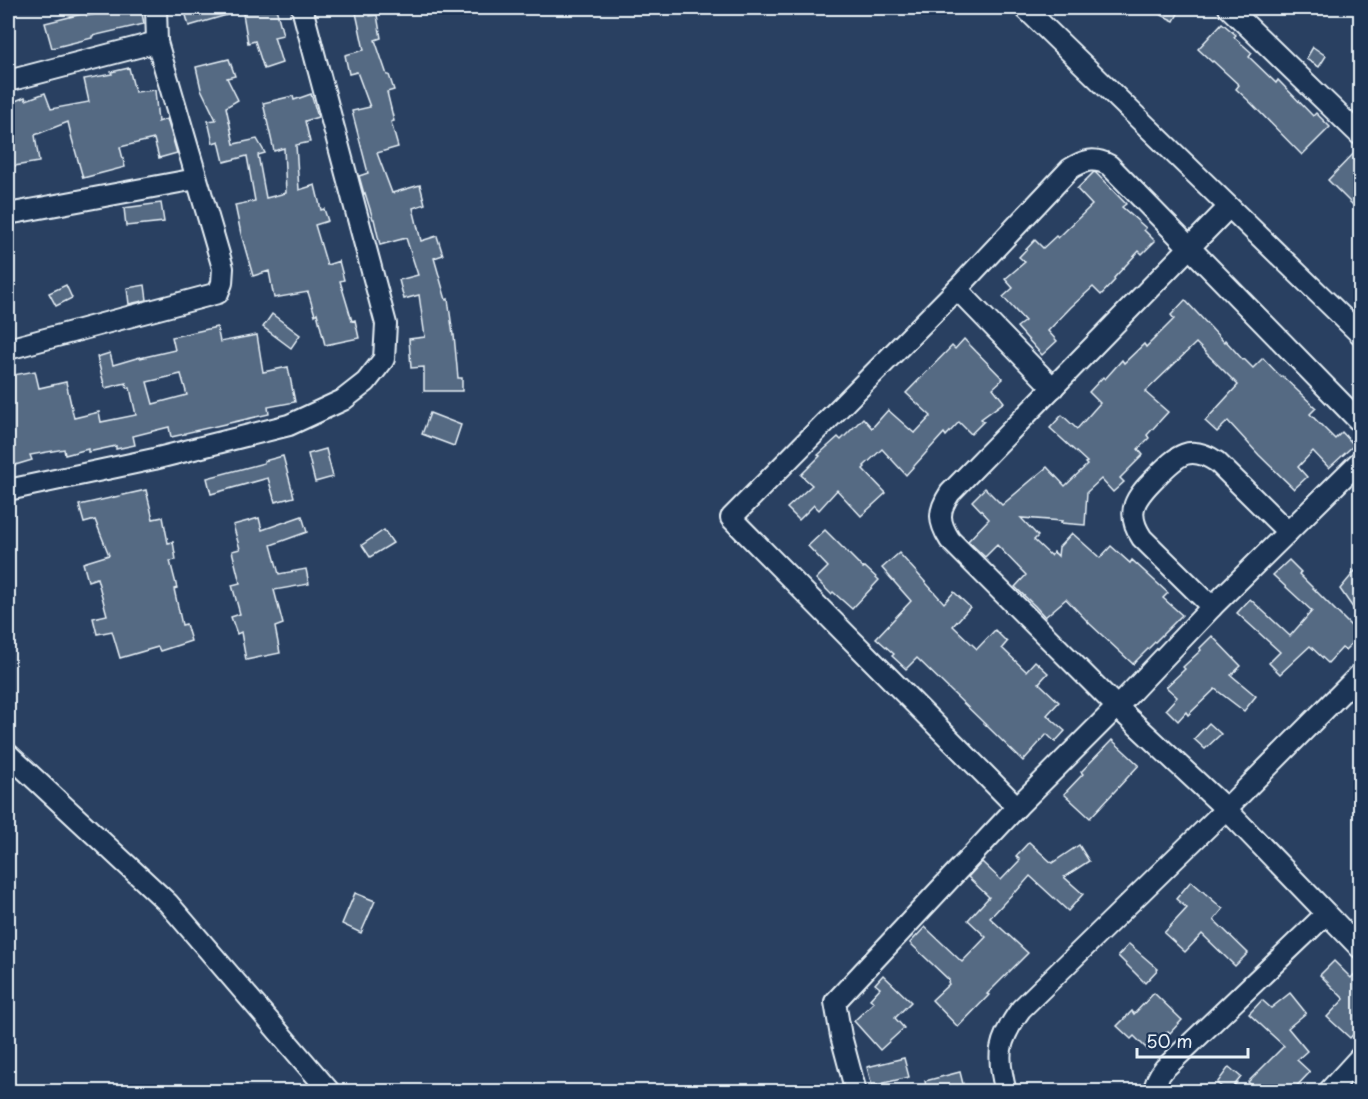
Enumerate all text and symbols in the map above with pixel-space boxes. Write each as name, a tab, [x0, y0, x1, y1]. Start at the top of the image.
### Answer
scale bar	[1137, 1021, 1248, 1059]
text: 50 m	[1146, 1027, 1193, 1054]

